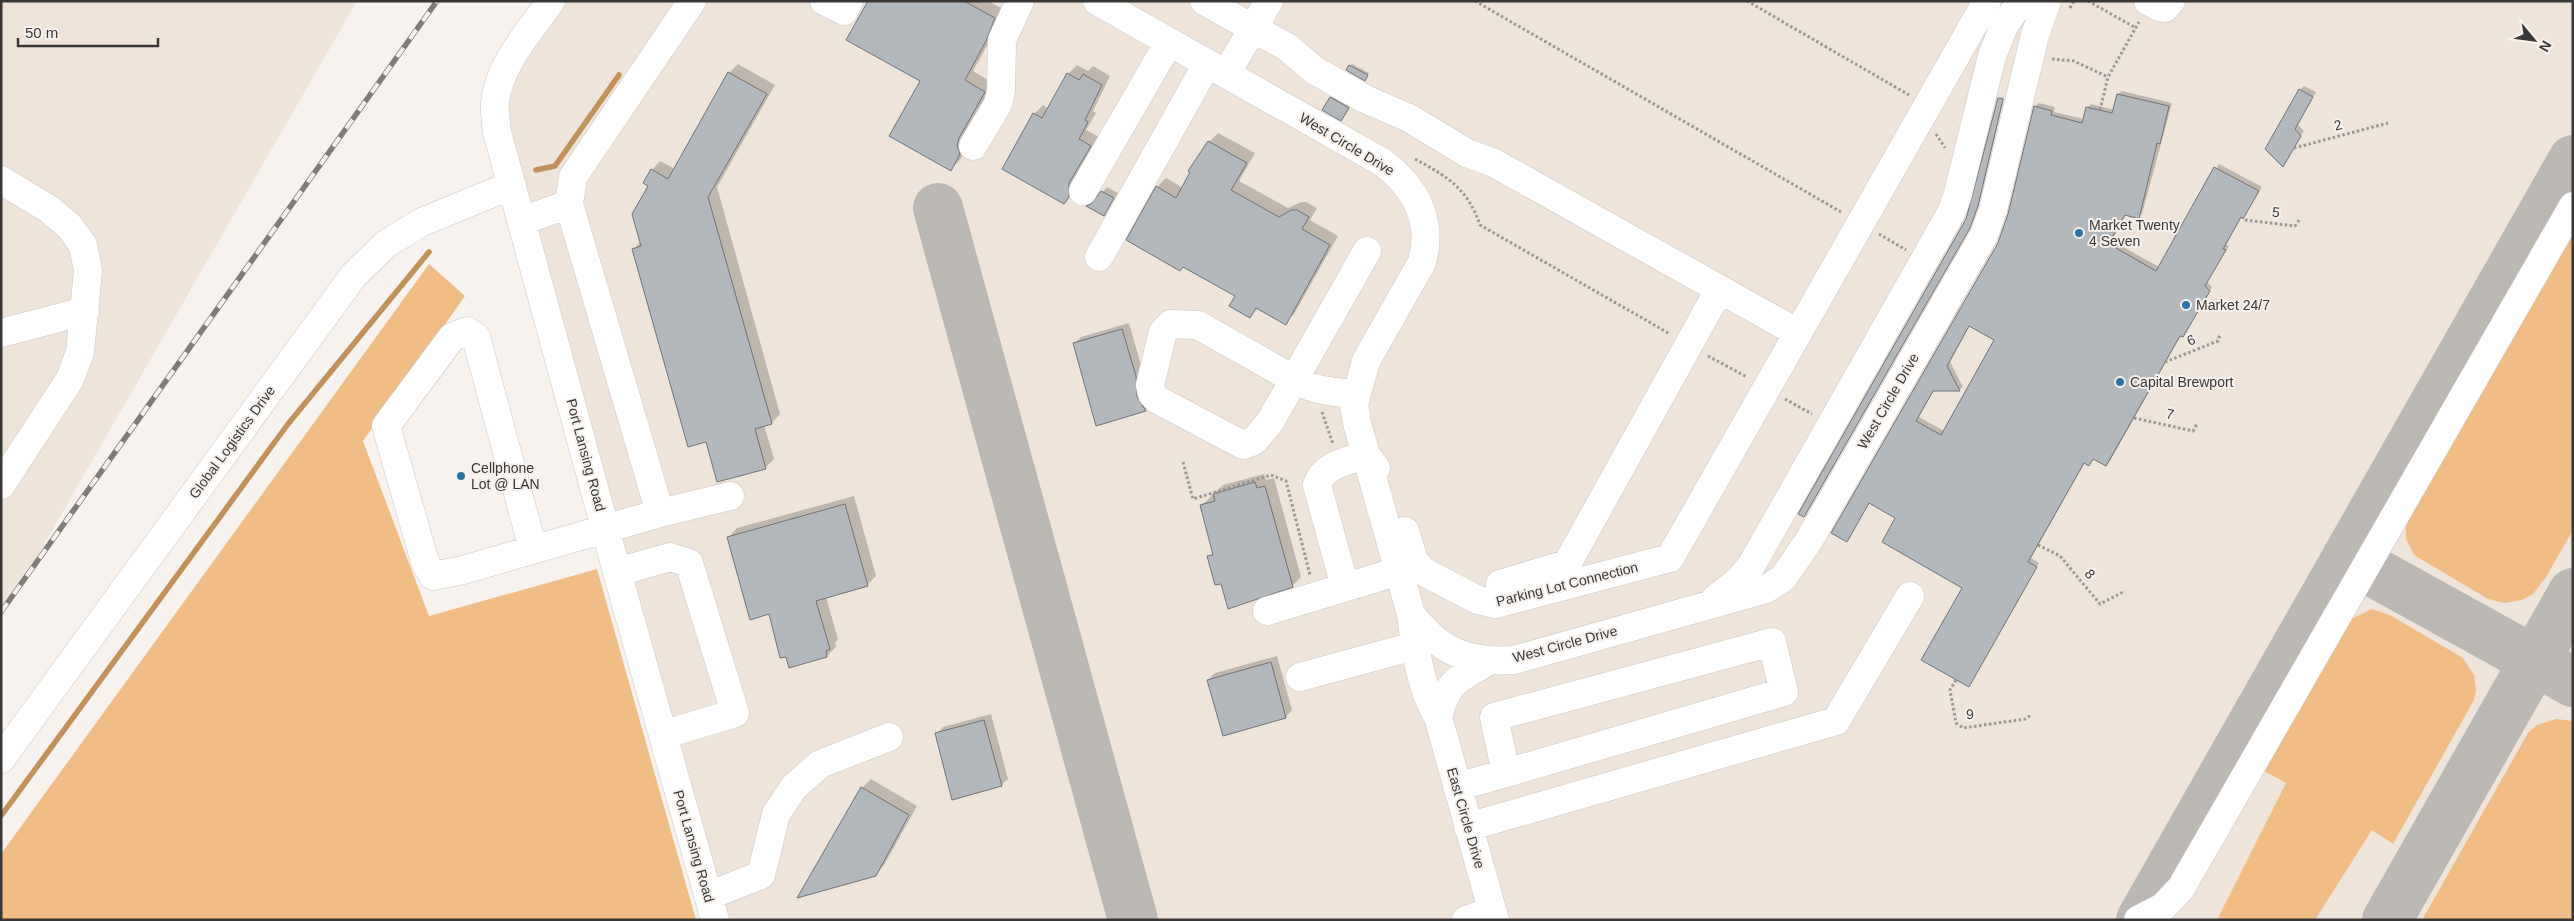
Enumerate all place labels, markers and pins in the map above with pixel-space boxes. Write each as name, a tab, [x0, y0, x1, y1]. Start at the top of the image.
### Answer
place label: Market Twenty 4 Seven	[2089, 217, 2180, 249]
marker: Market Twenty 4 Seven	[2073, 227, 2085, 239]
place label: Market 24/7	[2196, 297, 2270, 313]
marker: Market 24/7	[2180, 299, 2192, 311]
place label: Capital Brewport	[2130, 374, 2234, 390]
marker: Capital Brewport	[2114, 376, 2126, 388]
place label: Cellphone Lot @ LAN	[471, 460, 540, 492]
marker: Cellphone Lot @ LAN	[455, 470, 467, 482]

